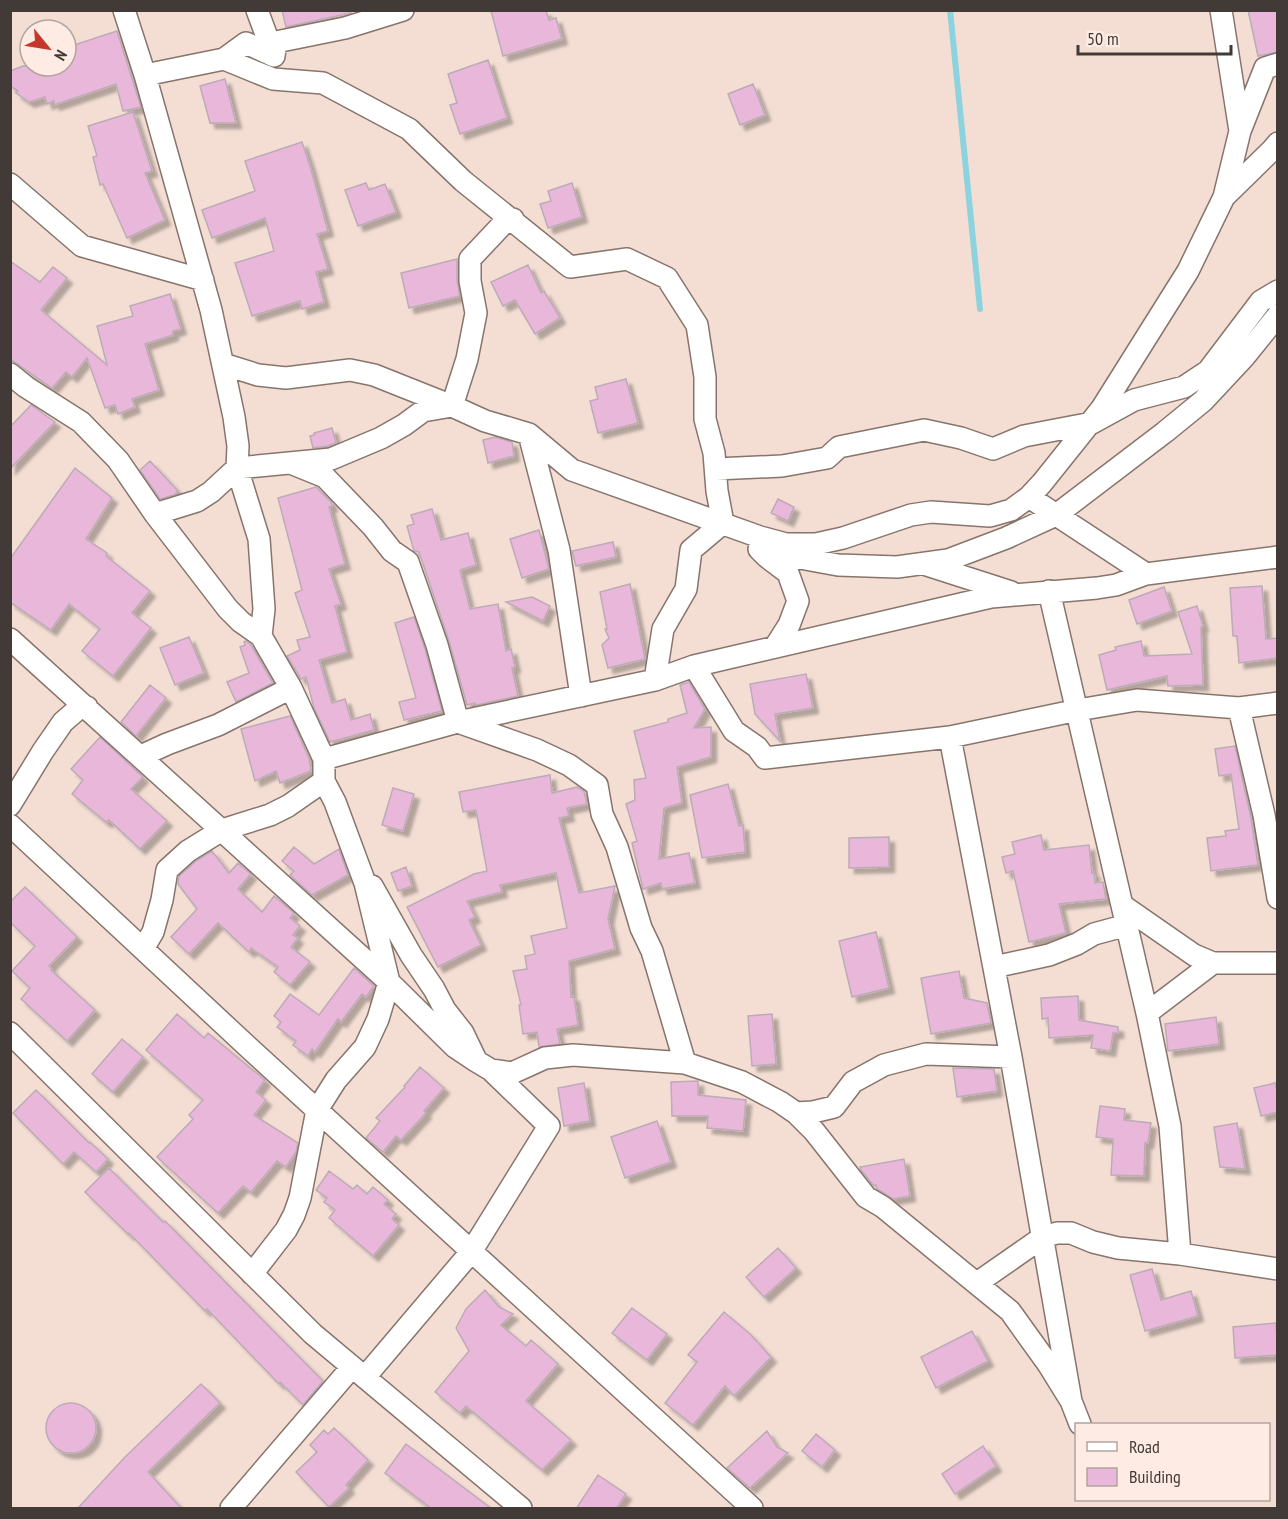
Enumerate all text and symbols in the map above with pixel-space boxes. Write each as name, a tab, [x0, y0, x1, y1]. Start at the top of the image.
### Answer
north arrow	[18, 18, 78, 78]
scale bar	[1078, 18, 1231, 56]
text: 50 m	[1087, 27, 1119, 50]
text: N	[50, 47, 72, 64]
legend	[1075, 1423, 1270, 1501]
text: Road	[1129, 1435, 1160, 1458]
text: Building	[1129, 1465, 1181, 1488]

